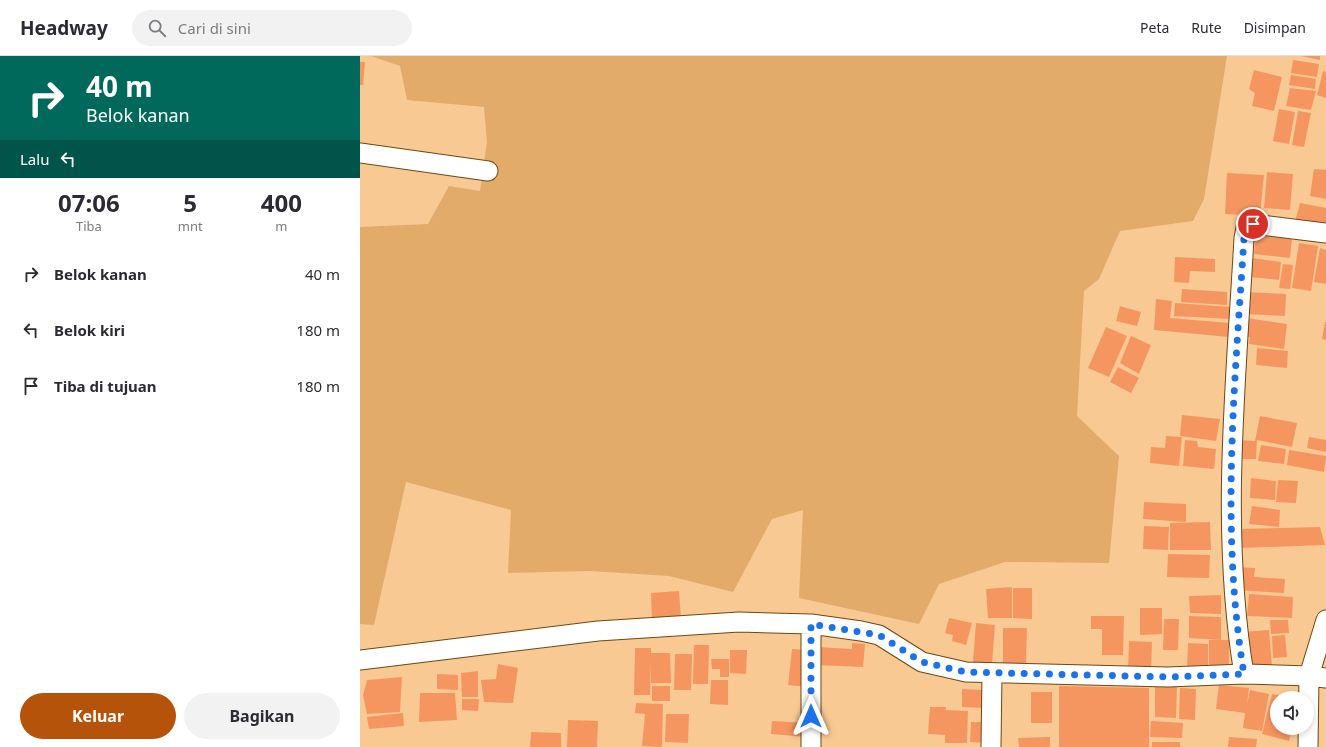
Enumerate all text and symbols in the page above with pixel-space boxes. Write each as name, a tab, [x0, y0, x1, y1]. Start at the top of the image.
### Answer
search box	[132, 10, 412, 46]
text: Headway	[20, 15, 108, 41]
icon: search	[146, 17, 168, 39]
text: Cari di sini	[178, 18, 251, 38]
text: Peta	[1140, 18, 1169, 37]
text: Rute	[1191, 18, 1222, 37]
text: Disimpan	[1244, 18, 1306, 37]
text: 40 m	[86, 67, 153, 105]
icon: right	[20, 72, 72, 124]
text: Belok kanan	[86, 103, 190, 127]
icon: left	[57, 148, 79, 170]
text: Lalu	[20, 149, 49, 169]
text: 07:06	[58, 186, 120, 219]
text: 5	[183, 186, 197, 219]
text: 400	[261, 186, 302, 219]
pin	[1236, 207, 1270, 241]
icon: arrive	[1242, 213, 1264, 235]
text: Tiba	[76, 217, 102, 235]
text: mnt	[178, 217, 203, 235]
text: m	[275, 217, 287, 235]
icon: right	[20, 263, 42, 285]
text: Belok kanan	[54, 264, 147, 284]
text: 40 m	[305, 264, 340, 284]
icon: left	[20, 319, 42, 341]
text: Belok kiri	[54, 320, 125, 340]
text: 180 m	[296, 320, 340, 340]
icon: arrive	[20, 375, 42, 397]
text: Tiba di tujuan	[54, 376, 157, 396]
text: 180 m	[296, 376, 340, 396]
map controls	[1270, 691, 1314, 735]
button: sound	[1270, 691, 1314, 735]
button: Keluar	[20, 693, 176, 739]
button: Bagikan	[184, 693, 340, 739]
position arrow	[790, 695, 832, 737]

